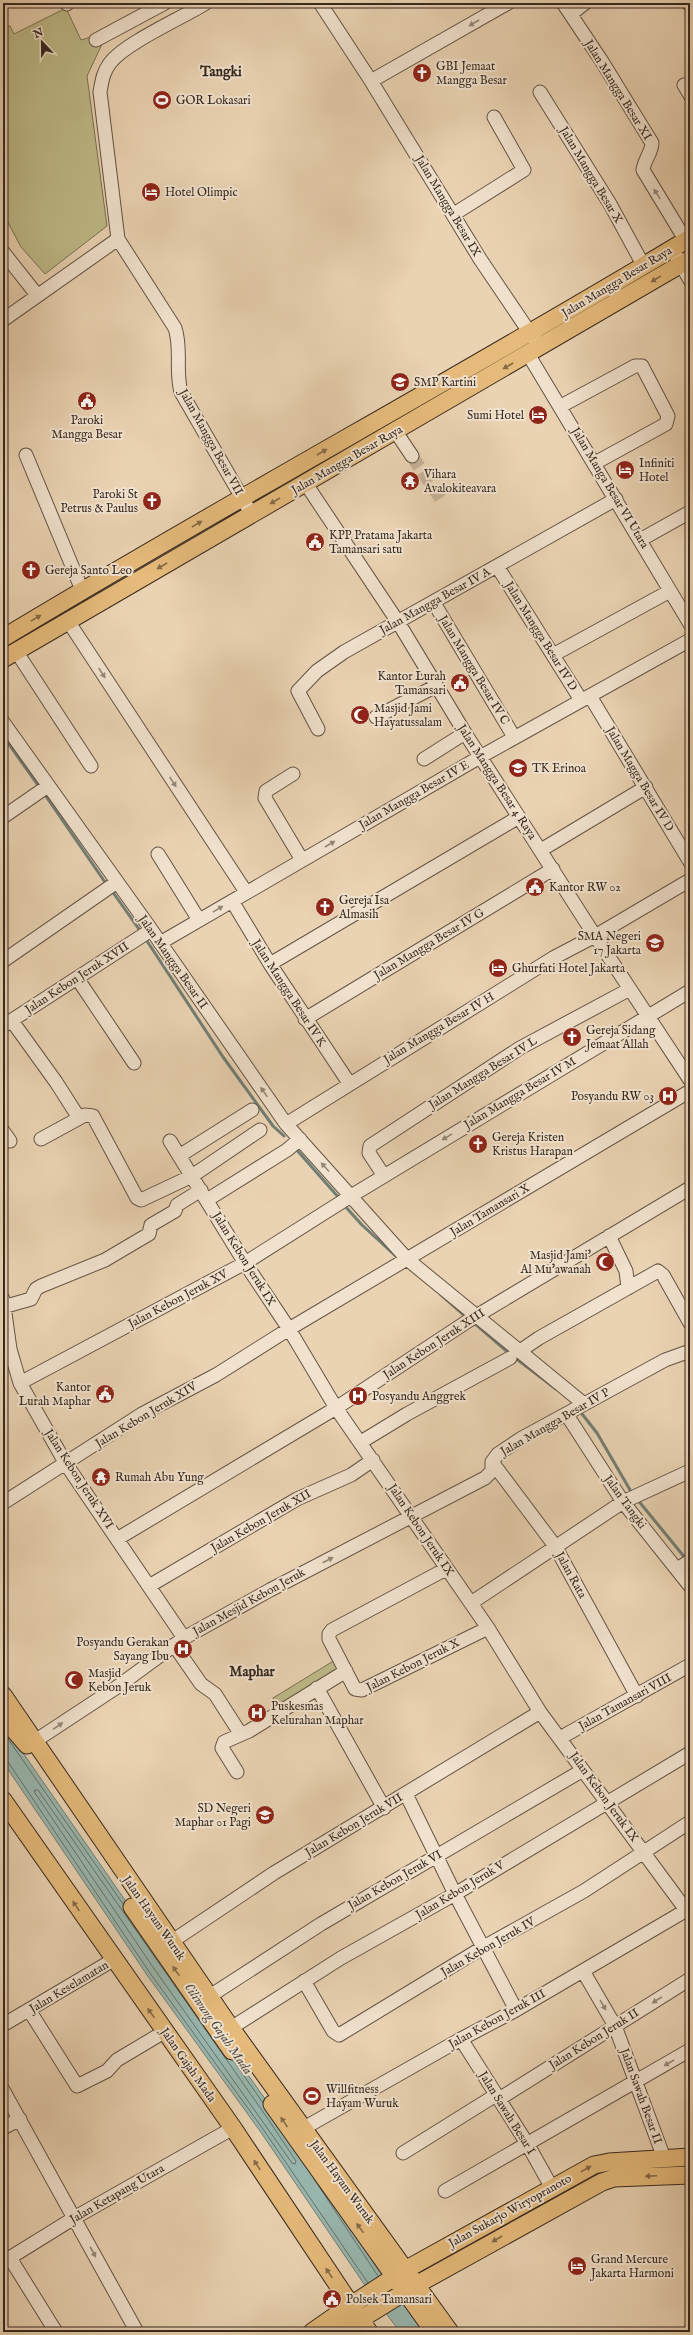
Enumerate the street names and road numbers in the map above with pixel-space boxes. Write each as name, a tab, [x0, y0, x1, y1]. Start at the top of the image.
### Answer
street label: Jalan Mangga Besar XI	[579, 35, 655, 144]
street label: Jalan Mangga Besar X	[554, 122, 626, 227]
street label: Jalan Mangga Besar IX	[410, 151, 484, 260]
street label: Jalan Mangga Besar Raya	[557, 243, 676, 323]
street label: Jalan Mangga Besar VII	[174, 385, 246, 498]
street label: Jalan Mangga Besar Raya	[287, 422, 406, 500]
street label: Jalan Manga Besar VI Utara	[566, 423, 653, 553]
street label: Jalan Mangga Besar IV A	[375, 564, 494, 640]
street label: Jalan Mangga Besar IV D	[499, 577, 581, 694]
street label: Jalan Mangga Besar IV C	[433, 611, 513, 728]
street label: Jalan Mangga Besar 4 Raya	[452, 720, 540, 844]
street label: Jalan Magga Besar IV D	[601, 722, 677, 835]
street label: Jalan Mangga Besar IV E	[354, 757, 472, 835]
street label: Jalan Mangga Besar IV G	[369, 905, 488, 985]
street label: Jalan Mangga Besar II	[133, 911, 211, 1012]
street label: Jalan Mangga Besar IV K	[247, 935, 330, 1050]
street label: Jalan Kebon Jeruk XVII	[21, 939, 132, 1019]
street label: Jalan Mangga Besar IV H	[379, 989, 498, 1069]
street label: Jalan Mangga Besar IV L	[424, 1033, 541, 1114]
street label: Jalan Mangga Besar IV M	[460, 1054, 579, 1134]
street label: Jalan Tamansari X	[446, 1180, 533, 1242]
street label: Jalan Kebon Jeruk IX	[207, 1208, 279, 1310]
street label: Jalan Kebon Jeruk XV	[124, 1266, 232, 1333]
street label: Jalan Kebon Jeruk XIII	[379, 1305, 488, 1384]
street label: Jalan Kebon Jeruk XIV	[91, 1378, 201, 1453]
street label: Jalan Mangga Besar IV P	[496, 1385, 613, 1461]
street label: Jalan Kebon Jeruk XVI	[39, 1425, 117, 1532]
street label: Jalan Tangki	[598, 1471, 650, 1532]
street label: Jalan Kebon Jeruk IX	[383, 1479, 458, 1580]
street label: Jalan Kebon Jeruk XII	[207, 1486, 314, 1558]
street label: Jalan Rata	[550, 1547, 590, 1602]
street label: Jalan Mesjid Kebon Jeruk	[188, 1565, 309, 1641]
street label: Jalan Kebon Jeruk X	[362, 1635, 463, 1697]
street label: Jalan Tamansari VIII	[574, 1670, 675, 1736]
street label: Jalan Kebon Jeruk IX	[564, 1747, 642, 1846]
street label: Jalan Kebon Jeruk VII	[301, 1790, 406, 1862]
street label: Jalan Kebon Jeruk VI	[344, 1847, 445, 1915]
street label: Jalan Kebon Jeruk V	[411, 1857, 509, 1924]
street label: Jalan Hayam Wuruk	[117, 1871, 189, 1964]
street label: Jalan Kebon Jeruk IV	[437, 1913, 539, 1982]
street label: Jalan Keselamatan	[25, 1957, 112, 2018]
street label: Jalan Kebon Jeruk III	[444, 1986, 549, 2054]
street label: Jalan Kebon Jeruk II	[544, 2005, 642, 2075]
street label: Jalan Gajah Mada	[155, 2023, 220, 2106]
street label: Jalan Sawah Besar II	[615, 2044, 665, 2146]
street label: Jalan Sawah Besar I	[473, 2067, 539, 2158]
street label: Jalan Hayam Wuruk	[305, 2136, 378, 2228]
street label: Jalan Ketapang Utara	[65, 2160, 168, 2229]
street label: Jalan Sukarjo Wiryopranoto	[444, 2171, 575, 2253]

